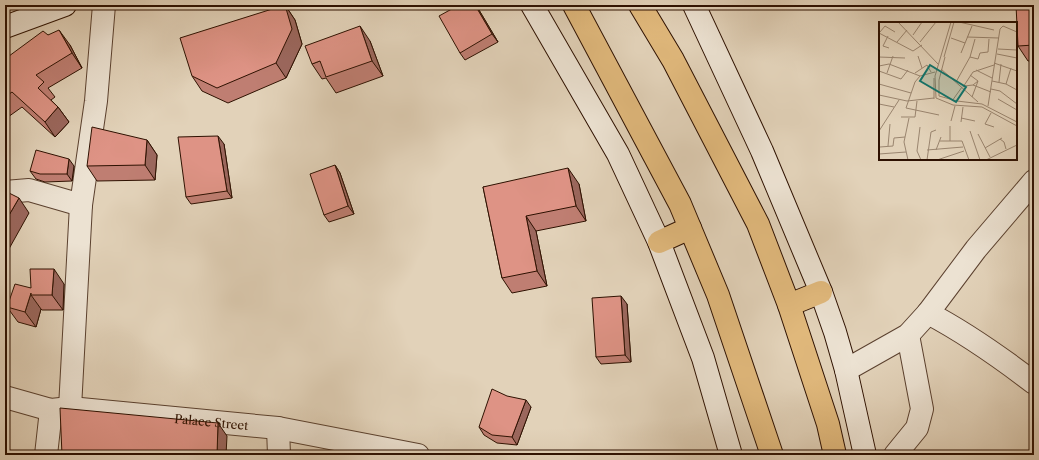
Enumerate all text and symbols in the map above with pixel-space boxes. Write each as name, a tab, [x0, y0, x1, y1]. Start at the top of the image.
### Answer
inset map	[879, 22, 1017, 160]
street label: Palace Street	[174, 411, 250, 433]

